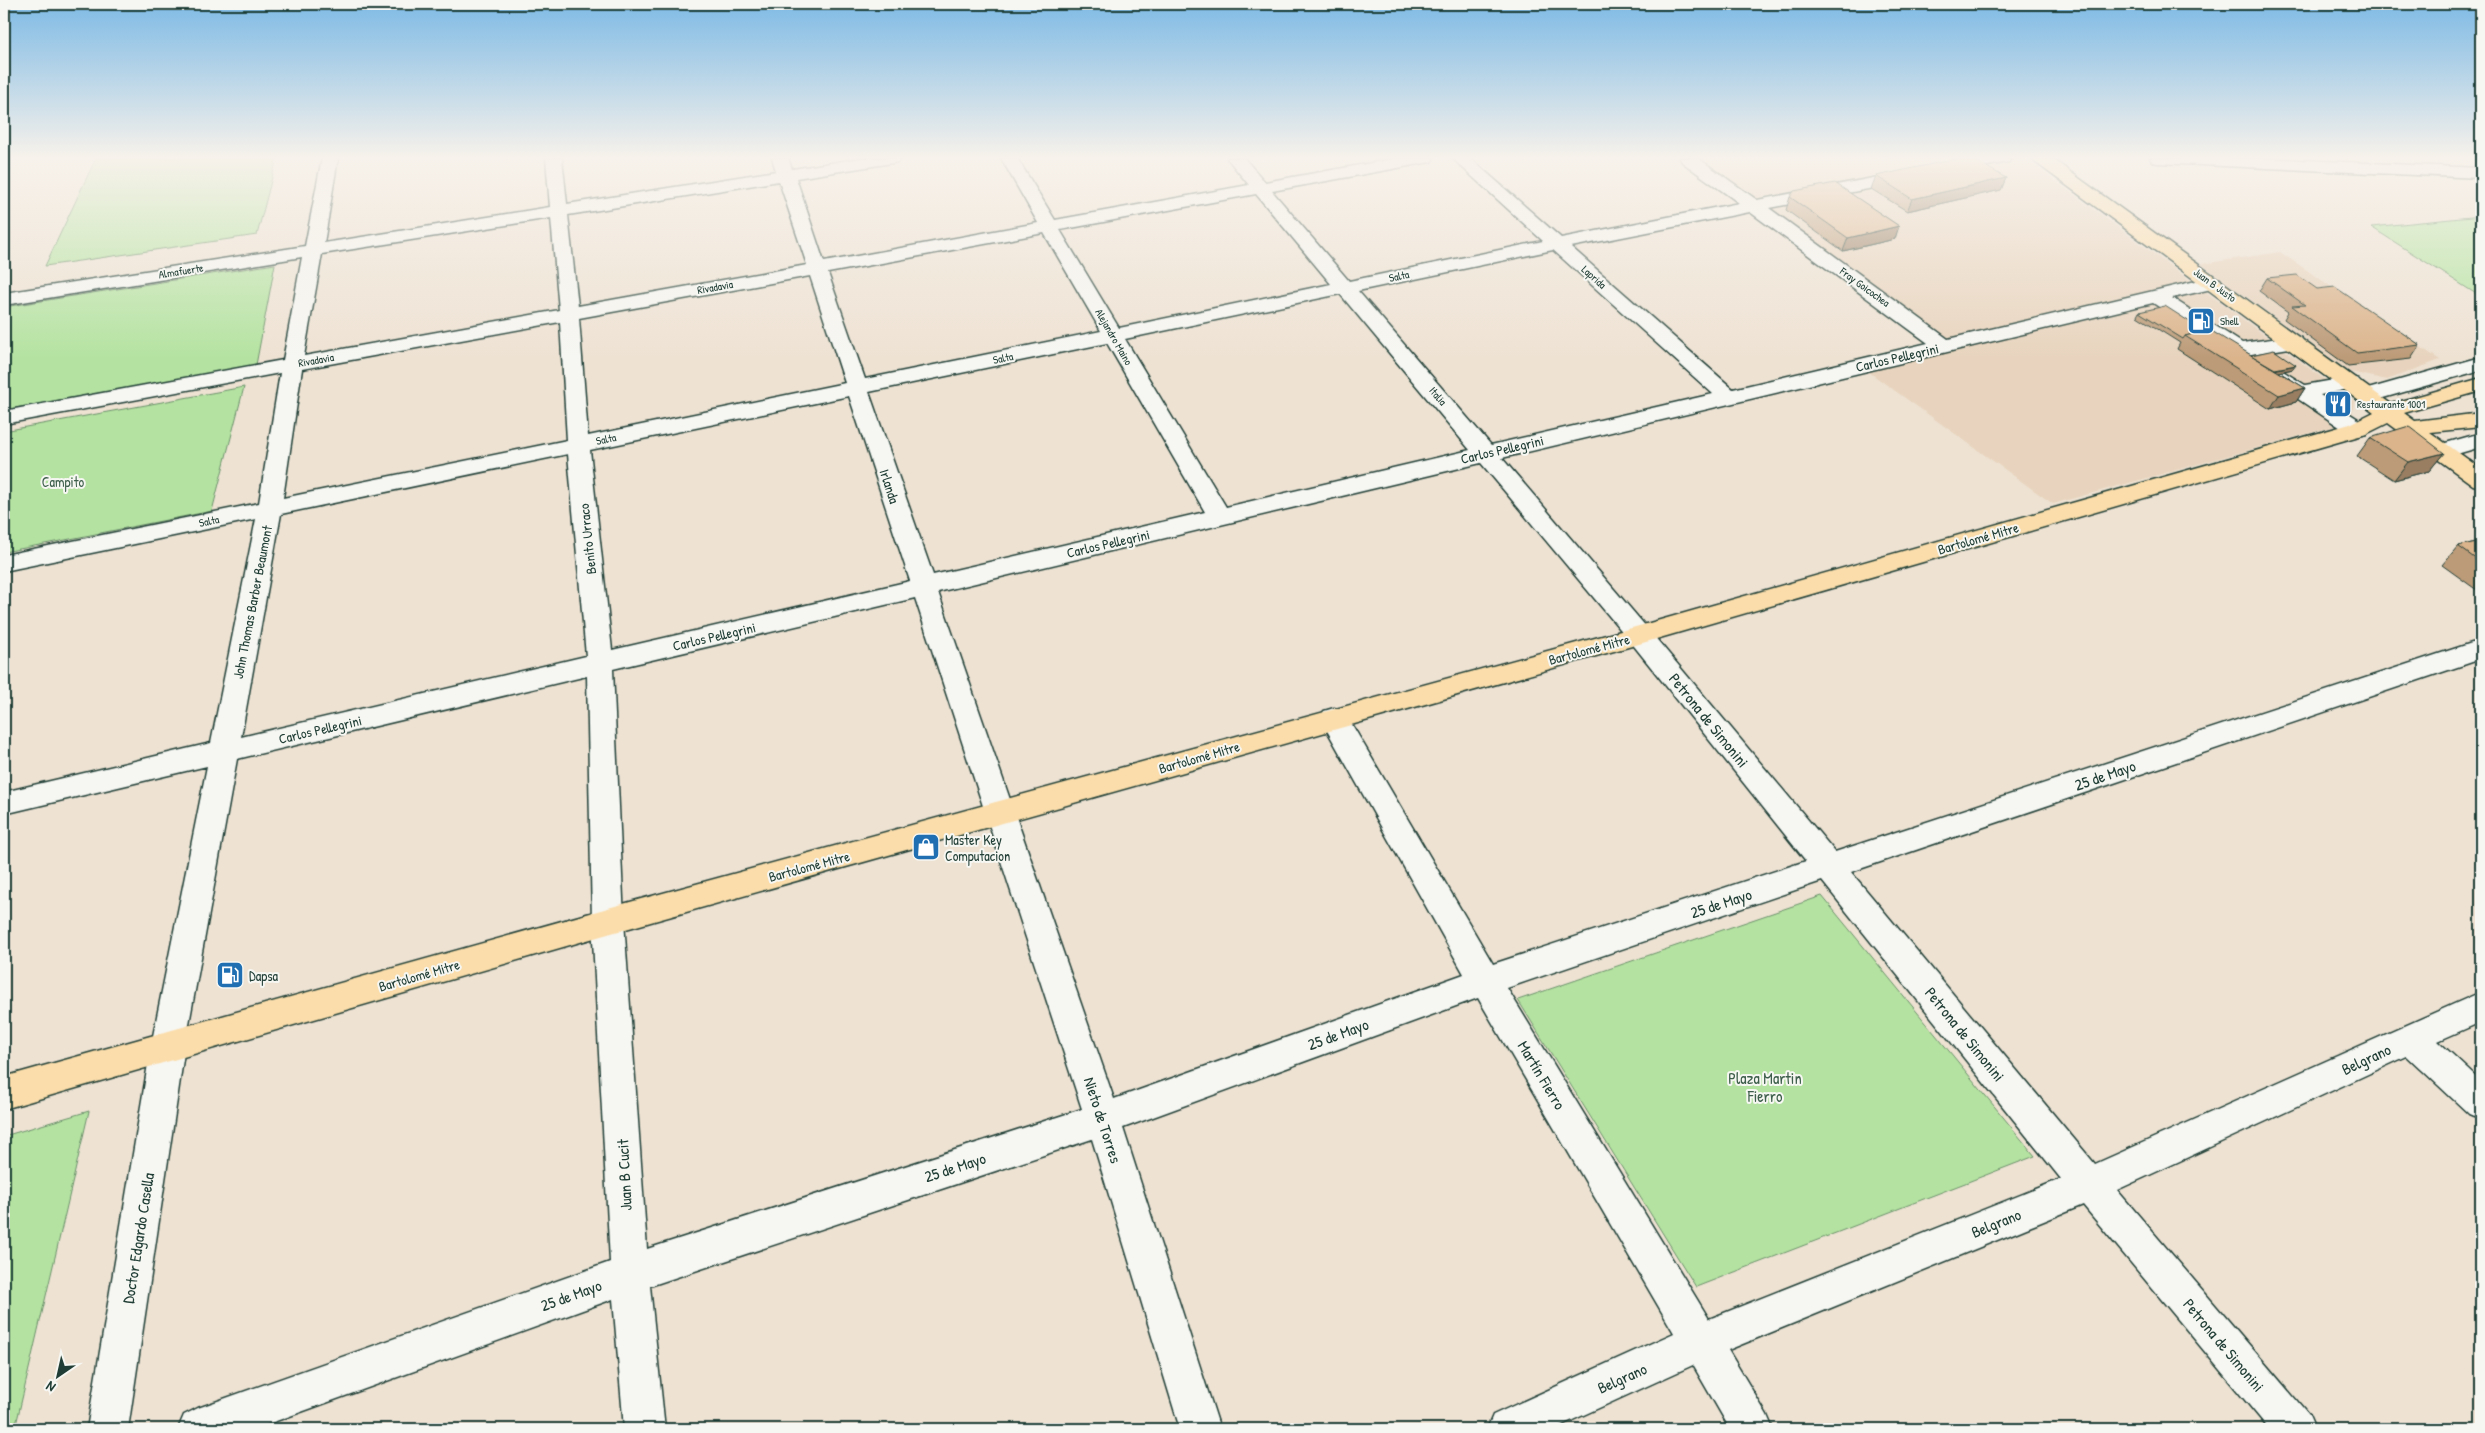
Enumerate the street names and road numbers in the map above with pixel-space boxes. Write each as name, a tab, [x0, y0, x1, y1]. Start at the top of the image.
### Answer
street label: Almafuerte	[158, 260, 205, 281]
street label: Laprida	[1579, 262, 1610, 292]
street label: Fray Goicochea	[1836, 264, 1893, 310]
street label: Juan B Justo	[2191, 265, 2240, 305]
street label: Salta	[1388, 267, 1411, 285]
street label: Rivadavia	[696, 277, 735, 297]
street label: Alejandro Maino	[1092, 306, 1136, 368]
street label: Carlos Pellegrini	[1854, 338, 1941, 377]
street label: Salta	[992, 349, 1015, 367]
street label: Rivadavia	[297, 350, 336, 370]
street label: Italia	[1426, 384, 1450, 409]
street label: Salta	[595, 430, 618, 448]
street label: Carlos Pellegrini	[1459, 430, 1546, 469]
street label: Irlanda	[876, 466, 905, 506]
street label: Benito Urraco	[574, 502, 600, 575]
street label: Salta	[198, 512, 221, 530]
street label: Bartolomé Mitre	[1935, 517, 2021, 559]
street label: John Thomas Barber Beaumont	[228, 523, 276, 680]
street label: Carlos Pellegrini	[1065, 524, 1152, 563]
street label: Carlos Pellegrini	[671, 617, 758, 656]
street label: Bartolomé Mitre	[1546, 629, 1632, 669]
street label: Petrona de Simonini	[1664, 668, 1754, 772]
street label: Carlos Pellegrini	[277, 710, 364, 749]
street label: Bartolomé Mitre	[1156, 736, 1242, 778]
street label: 25 de Mayo	[2072, 754, 2139, 796]
street label: Bartolomé Mitre	[766, 846, 852, 886]
street label: 25 de Mayo	[1688, 883, 1755, 923]
street label: Bartolomé Mitre	[376, 954, 462, 996]
street label: Petrona de Simonini	[1920, 982, 2010, 1086]
street label: 25 de Mayo	[1305, 1013, 1372, 1055]
street label: Martín Fierro	[1513, 1036, 1571, 1114]
street label: Belgrano	[2338, 1038, 2395, 1080]
street label: Nieto de Torres	[1079, 1074, 1127, 1166]
street label: Juan B Cucit	[611, 1138, 637, 1211]
street label: 25 de Mayo	[922, 1147, 989, 1187]
street label: Doctor Edgardo Casella	[117, 1171, 159, 1305]
street label: Belgrano	[1968, 1203, 2025, 1243]
street label: 25 de Mayo	[538, 1274, 605, 1316]
street label: Petrona de Simonini	[2178, 1294, 2270, 1396]
street label: Belgrano	[1594, 1357, 1651, 1399]

